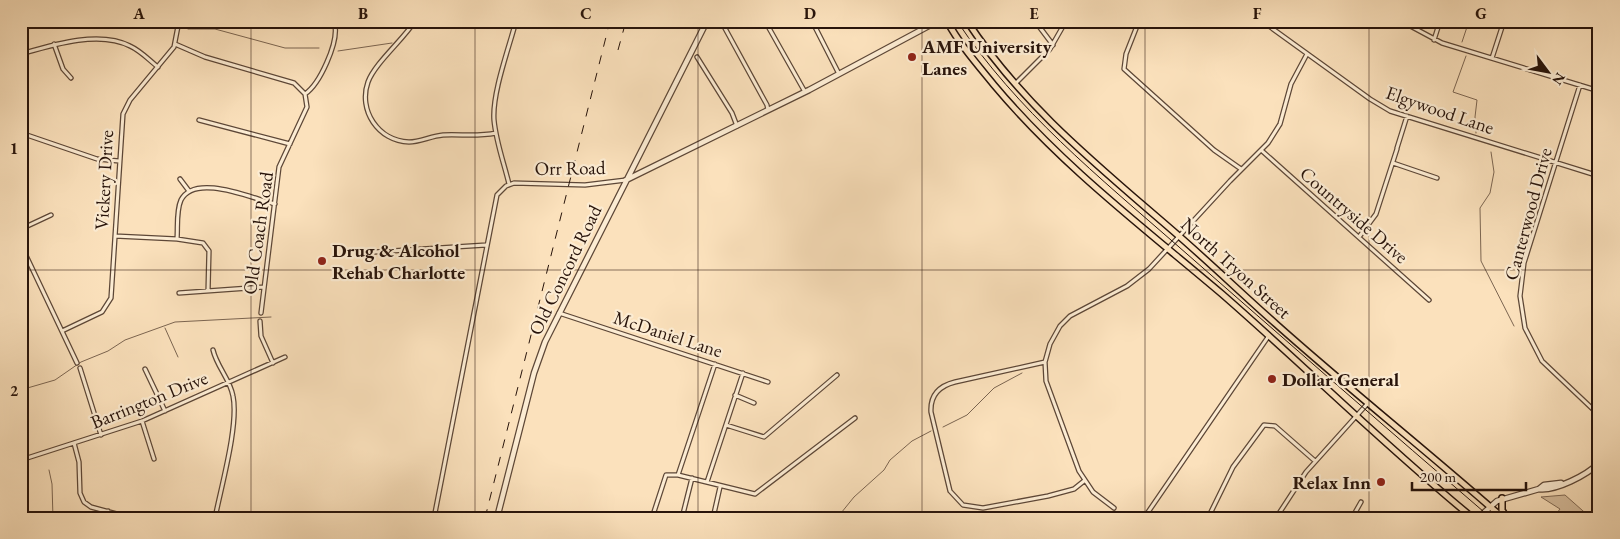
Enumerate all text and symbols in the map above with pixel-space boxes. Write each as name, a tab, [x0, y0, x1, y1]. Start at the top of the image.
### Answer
text: A	[132, 3, 145, 24]
text: B	[358, 3, 368, 24]
text: C	[580, 3, 592, 24]
text: D	[804, 3, 816, 24]
text: E	[1029, 3, 1039, 24]
text: F	[1253, 3, 1262, 24]
text: G	[1475, 3, 1487, 24]
place label: AMF University Lanes	[921, 34, 1052, 81]
north arrow	[1522, 48, 1572, 98]
marker: AMF University Lanes	[906, 51, 918, 63]
text: N	[1548, 69, 1570, 89]
street label: Elgywood Lane	[1383, 80, 1497, 140]
street label: Vickery Drive	[89, 129, 119, 231]
text: 1	[10, 138, 18, 159]
street label: Canterwood Drive	[1498, 145, 1558, 283]
street label: Orr Road	[534, 155, 606, 181]
street label: Countryside Drive	[1295, 161, 1413, 269]
street label: Old Coach Road	[237, 170, 279, 296]
street label: Old Concord Road	[523, 201, 607, 339]
street label: North Tryon Street	[1175, 212, 1297, 324]
place label: Drug & Alcohol Rehab Charlotte	[332, 238, 465, 285]
marker: Drug & Alcohol Rehab Charlotte	[316, 255, 328, 267]
street label: McDaniel Lane	[610, 305, 726, 363]
street label: Barrington Drive	[87, 365, 211, 435]
place label: Dollar General	[1282, 367, 1400, 392]
marker: Dollar General	[1266, 373, 1278, 385]
text: 2	[10, 380, 19, 401]
scale bar	[1412, 459, 1526, 491]
text: 200 m	[1420, 467, 1457, 486]
place label: Relax Inn	[1292, 470, 1371, 495]
marker: Relax Inn	[1375, 476, 1387, 488]

